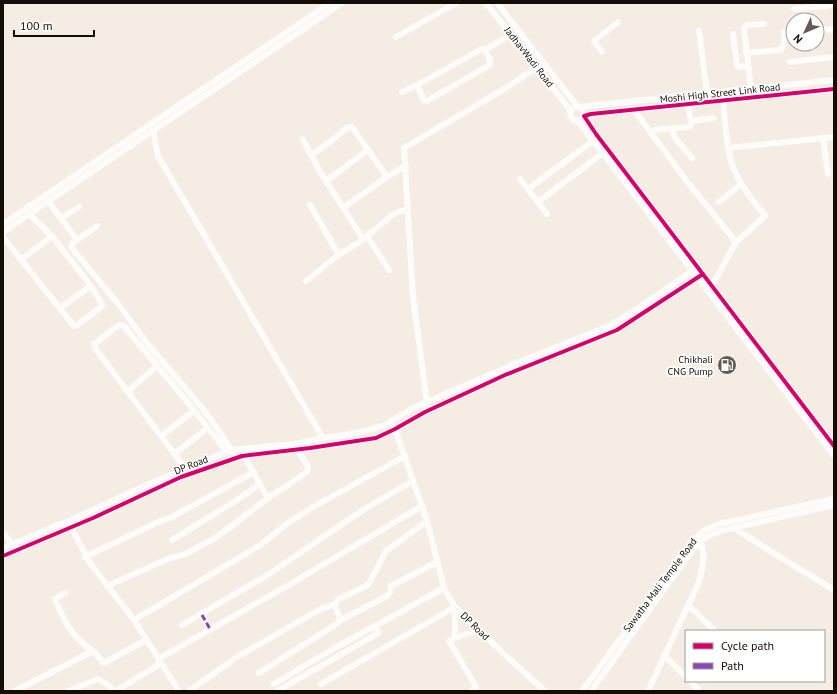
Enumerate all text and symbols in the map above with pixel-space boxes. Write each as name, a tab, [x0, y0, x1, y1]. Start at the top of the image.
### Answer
scale bar	[14, 12, 94, 38]
north arrow	[785, 12, 825, 52]
text: 100 m	[20, 18, 53, 33]
street label: JadhavWadi Road	[501, 23, 557, 90]
text: N	[790, 31, 805, 46]
street label: Moshi High Street Link Road	[659, 80, 781, 106]
place label: Chikhali CNG Pump	[668, 353, 713, 378]
fuel station icon: Chikhali CNG Pump	[716, 354, 738, 376]
street label: DP Road	[172, 453, 210, 477]
street label: Sawatha Mali Temple Road	[620, 535, 700, 635]
street label: DP Road	[458, 609, 492, 643]
legend	[685, 630, 825, 682]
text: Cycle path	[721, 638, 774, 653]
text: Path	[721, 658, 744, 673]

